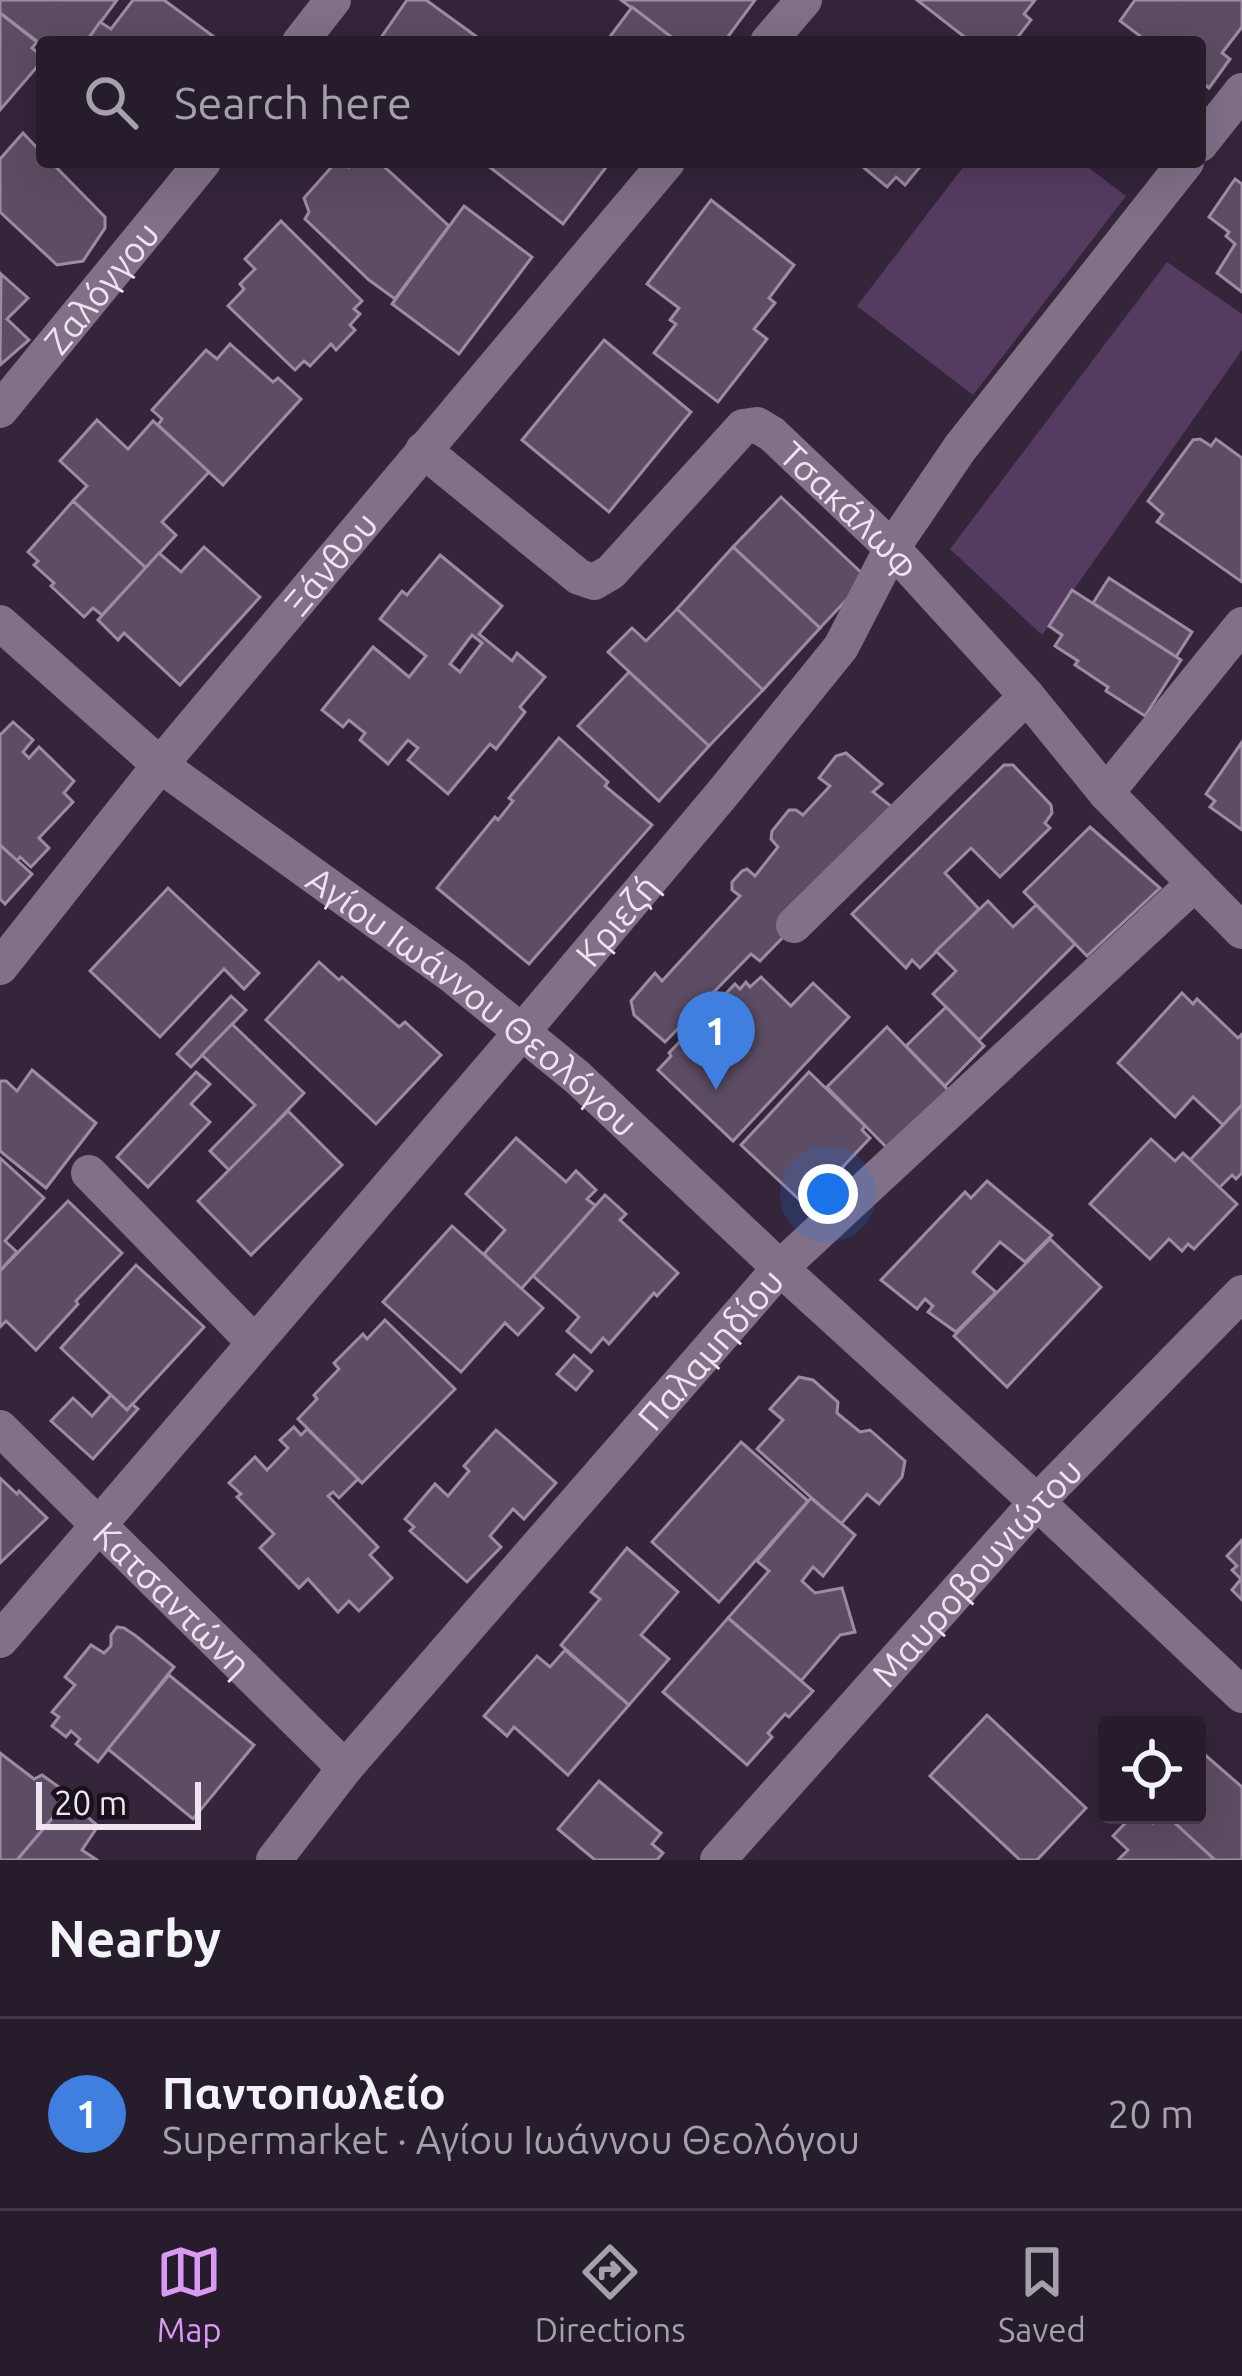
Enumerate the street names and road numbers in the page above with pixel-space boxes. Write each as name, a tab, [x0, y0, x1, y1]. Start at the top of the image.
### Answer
street label: Ζαλόγγου	[35, 213, 167, 361]
street label: Τσακάλωφ	[772, 433, 929, 585]
street label: Ξάνθου	[275, 503, 385, 622]
street label: Αγίου Ιωάννου Θεολόγου	[300, 858, 647, 1144]
street label: Κριεζή	[566, 866, 666, 974]
street label: Παλαμηδίου	[629, 1260, 791, 1438]
street label: Μαυροβουνιώτου	[863, 1449, 1089, 1694]
street label: Κατσαντώνη	[86, 1512, 260, 1685]

